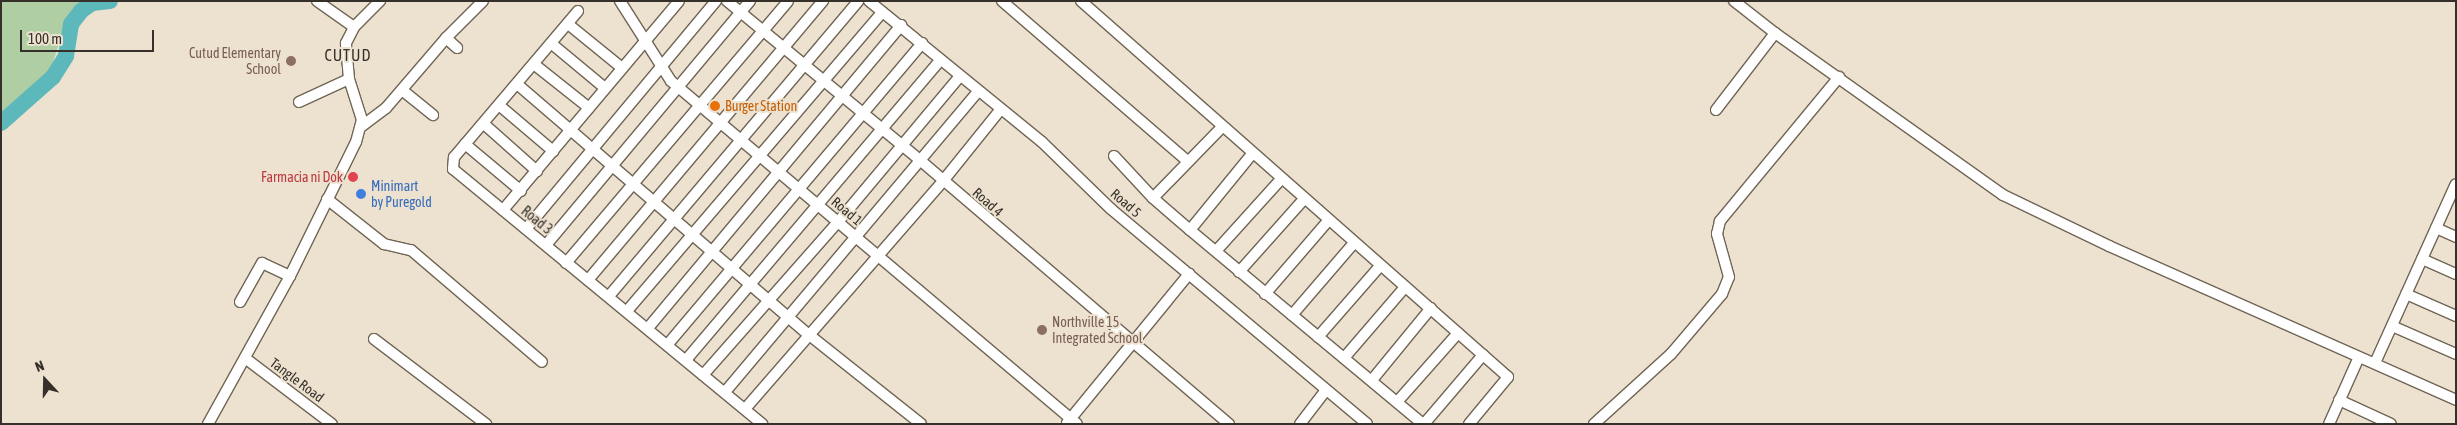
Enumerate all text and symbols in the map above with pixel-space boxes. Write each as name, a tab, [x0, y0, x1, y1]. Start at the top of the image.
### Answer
scale bar	[22, 20, 156, 52]
text: 100 m	[28, 30, 62, 47]
place label: Cutud Elementary School	[189, 45, 281, 78]
district label: CUTUD	[324, 45, 372, 65]
marker: Cutud Elementary School	[285, 55, 297, 67]
place label: Burger Station	[725, 98, 797, 114]
marker: Burger Station	[709, 100, 721, 112]
place label: Farmacia ni Dok	[261, 169, 343, 185]
marker: Farmacia ni Dok	[347, 171, 359, 183]
place label: Minimart by Puregold	[371, 178, 432, 210]
street label: Road 4	[969, 184, 1007, 220]
street label: Road 5	[1107, 185, 1145, 221]
marker: Minimart by Puregold	[355, 188, 367, 200]
street label: Road 1	[828, 193, 866, 229]
street label: Road 3	[518, 202, 556, 238]
place label: Northville 15 Integrated School	[1052, 314, 1142, 347]
marker: Northville 15 Integrated School	[1036, 324, 1048, 336]
street label: Tangle Road	[267, 354, 327, 406]
north arrow	[20, 355, 70, 405]
text: N	[33, 357, 46, 375]

